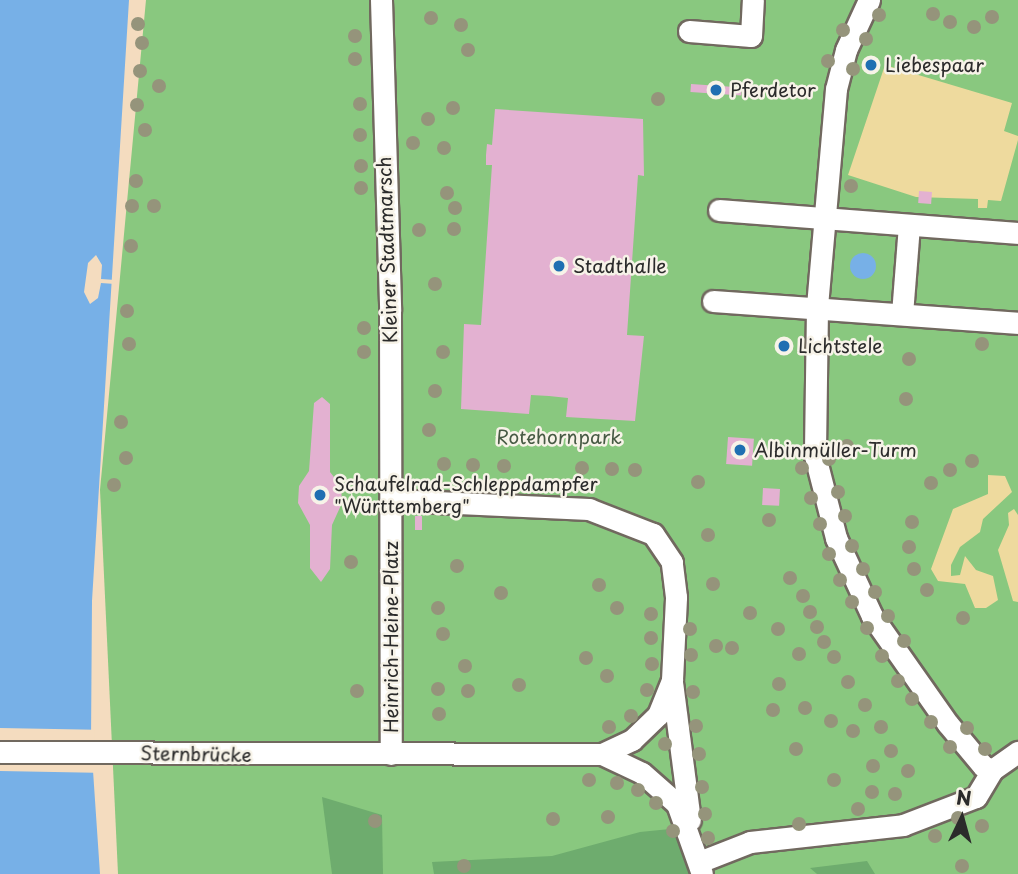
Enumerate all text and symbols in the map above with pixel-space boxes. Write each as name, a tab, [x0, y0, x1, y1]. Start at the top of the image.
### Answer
place label: Liebespaar	[885, 54, 984, 76]
marker: Liebespaar	[863, 57, 879, 73]
place label: Pferdetor	[730, 79, 816, 101]
marker: Pferdetor	[708, 82, 724, 98]
street label: Kleiner Stadtmarsch	[372, 156, 402, 344]
place label: Stadthalle	[573, 255, 667, 277]
marker: Stadthalle	[551, 258, 567, 274]
place label: Lichtstele	[798, 335, 883, 357]
marker: Lichtstele	[776, 338, 792, 354]
park label: Rotehornpark	[496, 426, 622, 448]
place label: Albinmüller-Turm	[754, 439, 917, 461]
marker: Albinmüller-Turm	[732, 442, 748, 458]
place label: Schaufelrad-Schleppdampfer "Württemberg"	[334, 473, 598, 517]
marker: Schaufelrad-Schleppdampfer "Württemberg"	[312, 487, 328, 503]
street label: Heinrich-Heine-Platz	[380, 541, 402, 733]
street label: Sternbrücke	[140, 742, 252, 766]
text: N	[955, 782, 973, 812]
north arrow	[927, 783, 997, 853]

